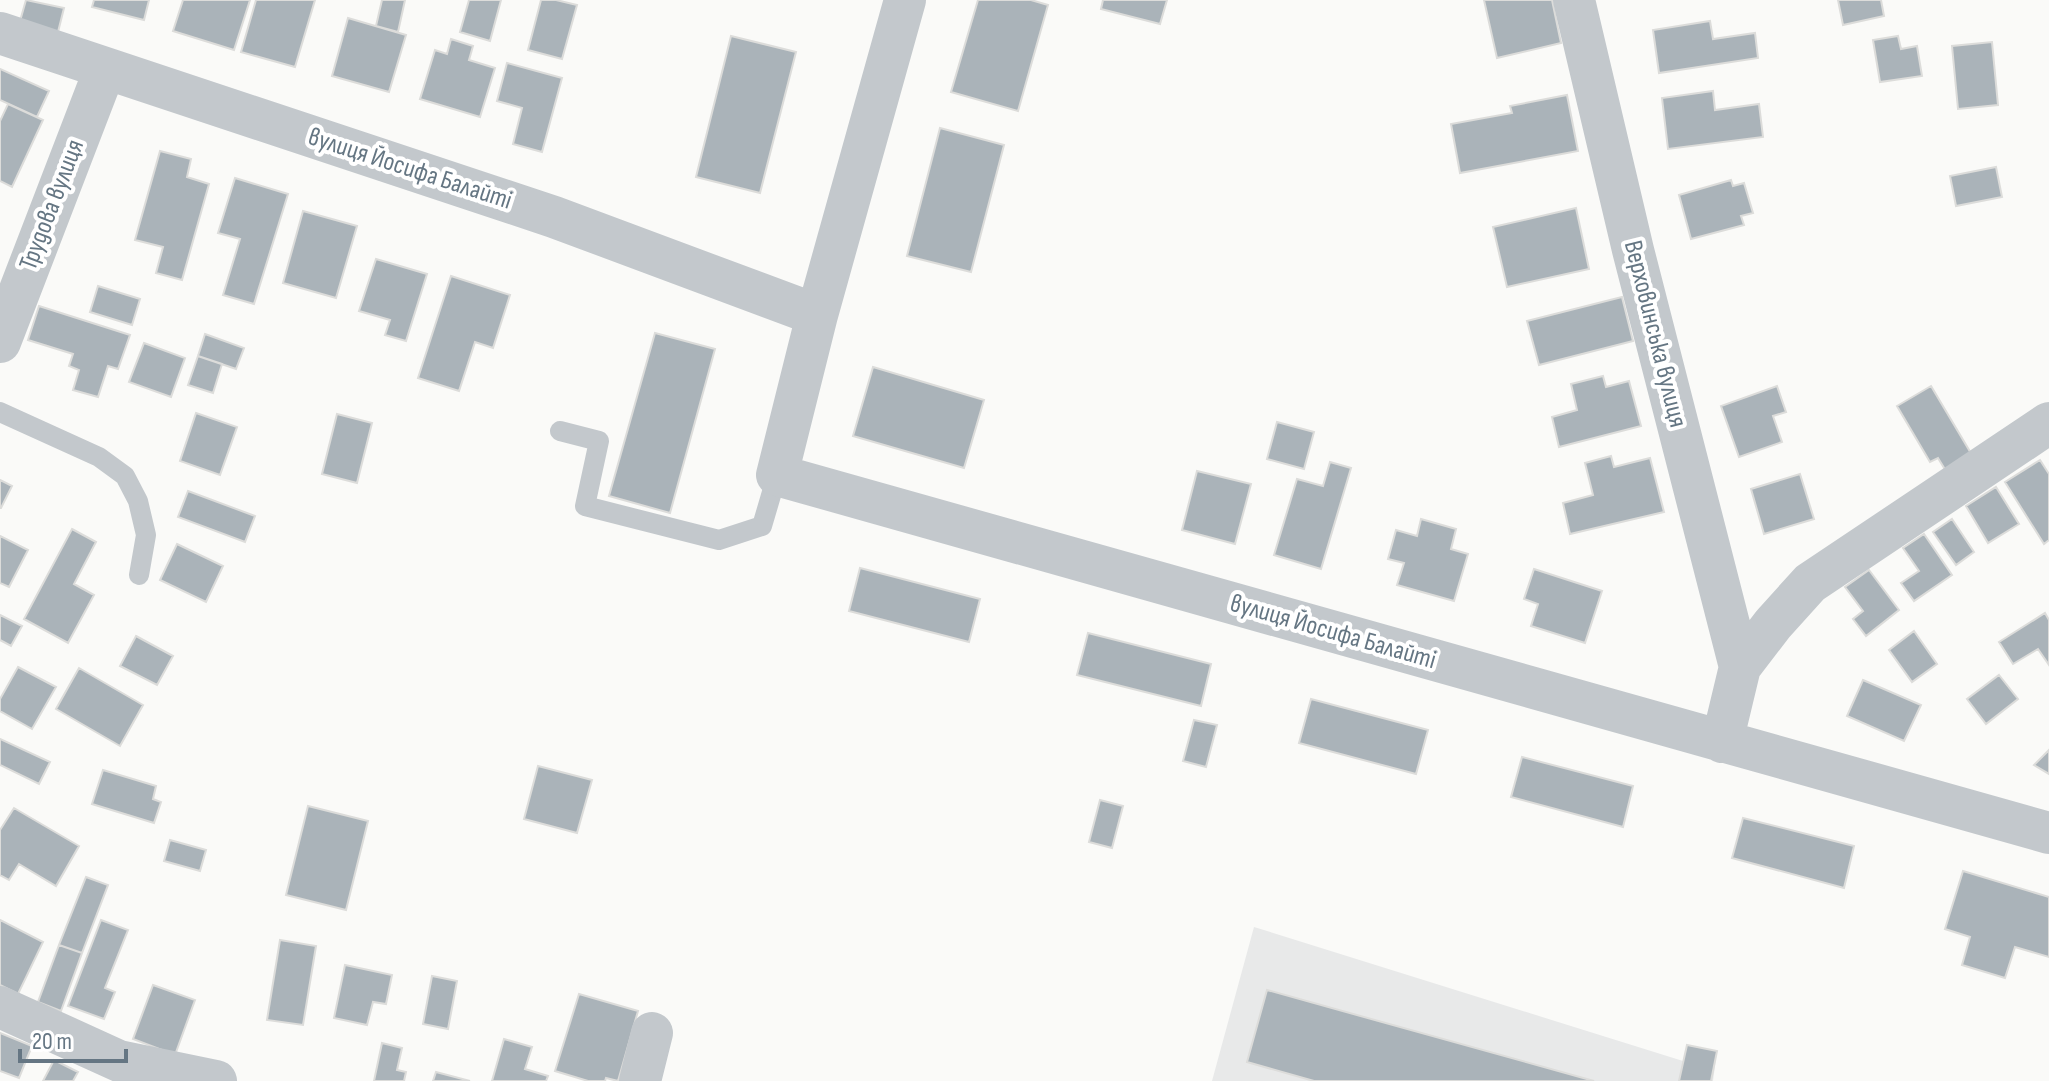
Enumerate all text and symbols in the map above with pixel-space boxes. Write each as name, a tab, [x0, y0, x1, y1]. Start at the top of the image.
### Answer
street label: вулиця Йосифа Балайті	[304, 121, 516, 217]
street label: Трудова вулиця	[13, 135, 91, 275]
street label: Верховинська вулиця	[1617, 237, 1693, 431]
street label: вулиця Йосифа Балайті	[1227, 588, 1439, 676]
scale bar	[20, 1013, 126, 1063]
text: 20 m	[32, 1027, 72, 1056]

